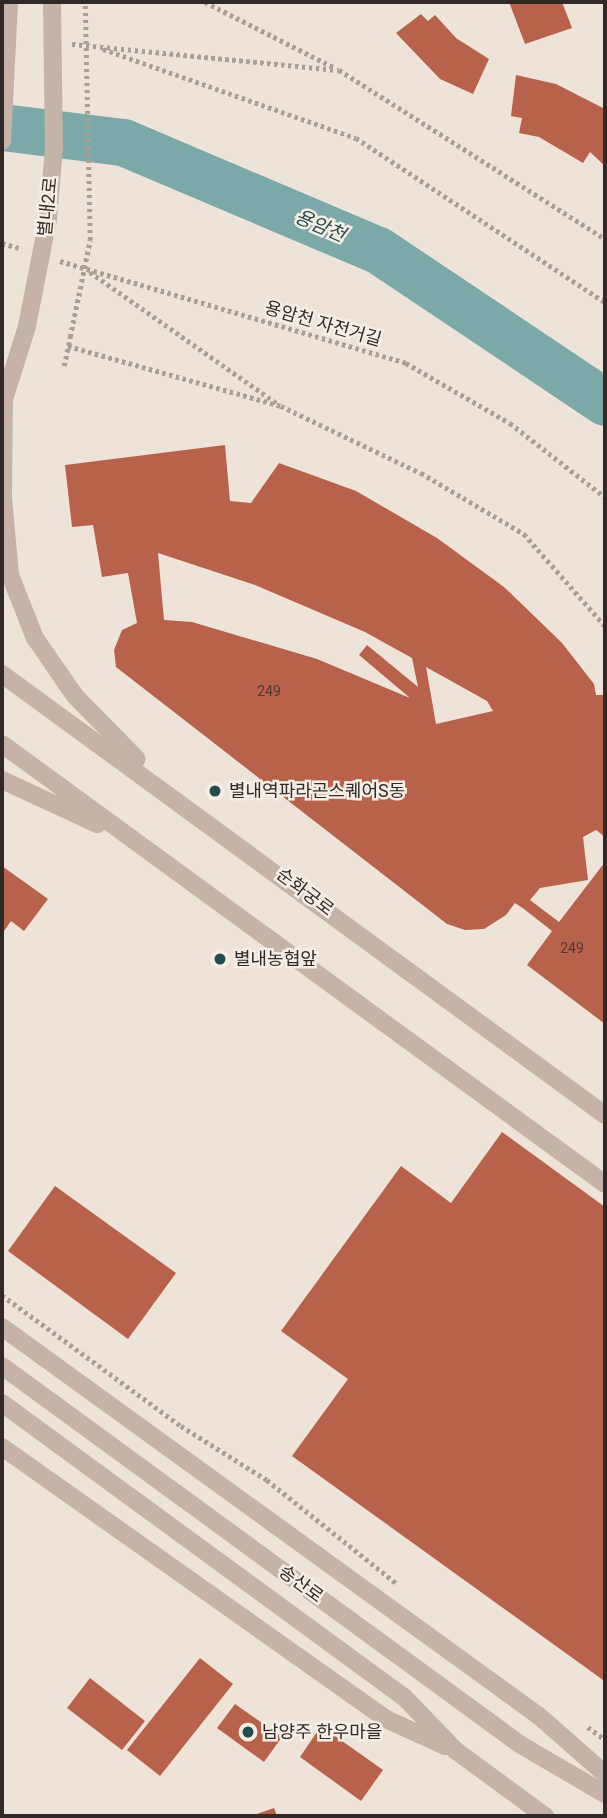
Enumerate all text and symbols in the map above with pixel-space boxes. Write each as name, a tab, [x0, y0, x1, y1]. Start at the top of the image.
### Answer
street label: 별내2로	[34, 176, 62, 238]
water label: 용암천	[291, 205, 349, 247]
street label: 용암천 자전거길	[262, 297, 384, 351]
house number: 249	[257, 683, 281, 699]
place label: 별내역파라곤스퀘어S동	[229, 780, 405, 802]
marker: 별내역파라곤스퀘어S동	[207, 783, 223, 799]
street label: 순화궁로	[272, 863, 338, 921]
house number: 249	[560, 940, 584, 956]
place label: 별내농협앞	[234, 948, 317, 970]
marker: 별내농협앞	[212, 951, 228, 967]
street label: 송산로	[275, 1561, 327, 1607]
place label: 남양주 한우마을	[262, 1721, 382, 1743]
marker: 남양주 한우마을	[240, 1724, 256, 1740]

